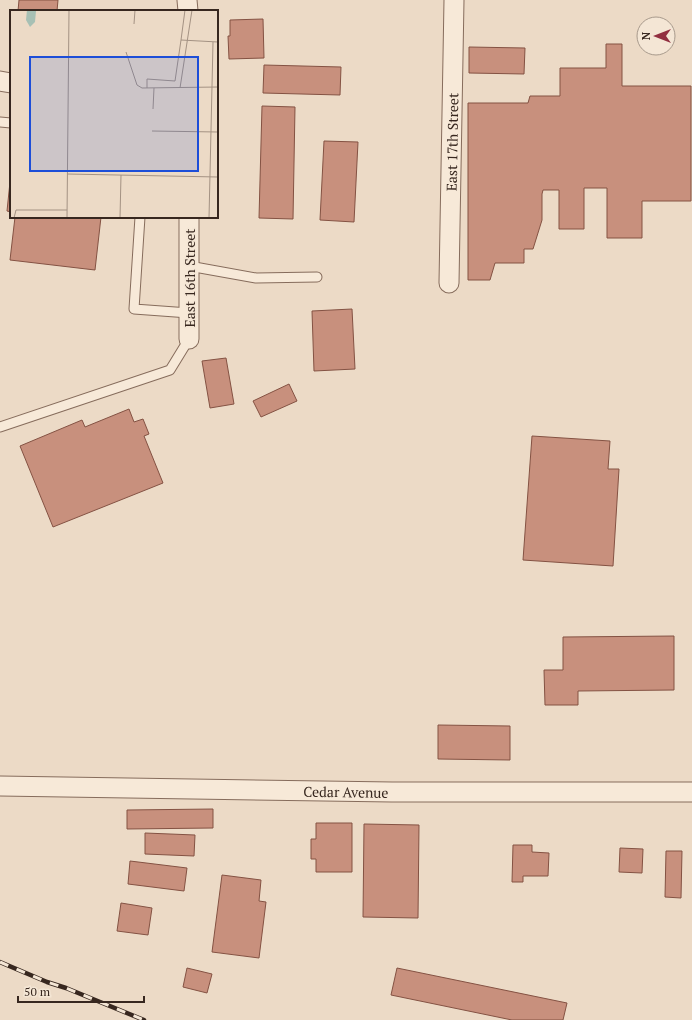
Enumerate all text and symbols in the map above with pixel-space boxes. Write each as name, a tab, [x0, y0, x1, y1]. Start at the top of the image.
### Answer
inset map	[10, 10, 218, 218]
north arrow	[636, 16, 676, 56]
text: N	[639, 31, 653, 40]
street label: East 17th Street	[441, 92, 462, 191]
street label: East 16th Street	[180, 228, 199, 327]
street label: Cedar Avenue	[303, 781, 389, 801]
scale bar	[18, 978, 144, 1004]
text: 50 m	[24, 984, 51, 999]

